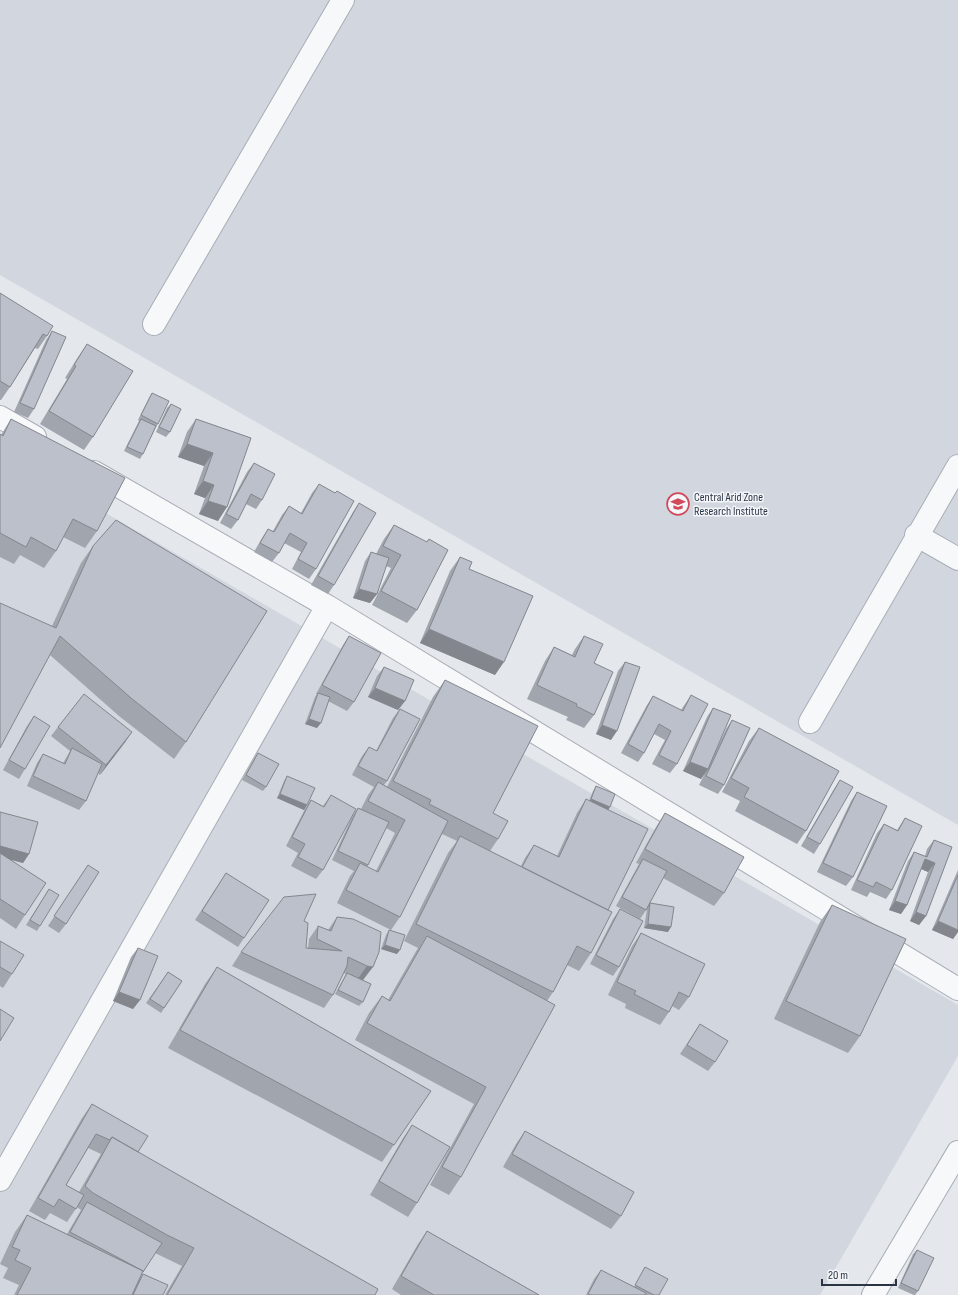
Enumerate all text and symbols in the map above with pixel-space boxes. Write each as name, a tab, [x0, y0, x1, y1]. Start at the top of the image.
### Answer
place label: Central Arid Zone Research Institute	[694, 490, 768, 519]
school or university icon: Central Arid Zone Research Institute	[665, 491, 691, 517]
scale bar	[822, 1261, 896, 1287]
text: 20 m	[828, 1268, 848, 1283]

